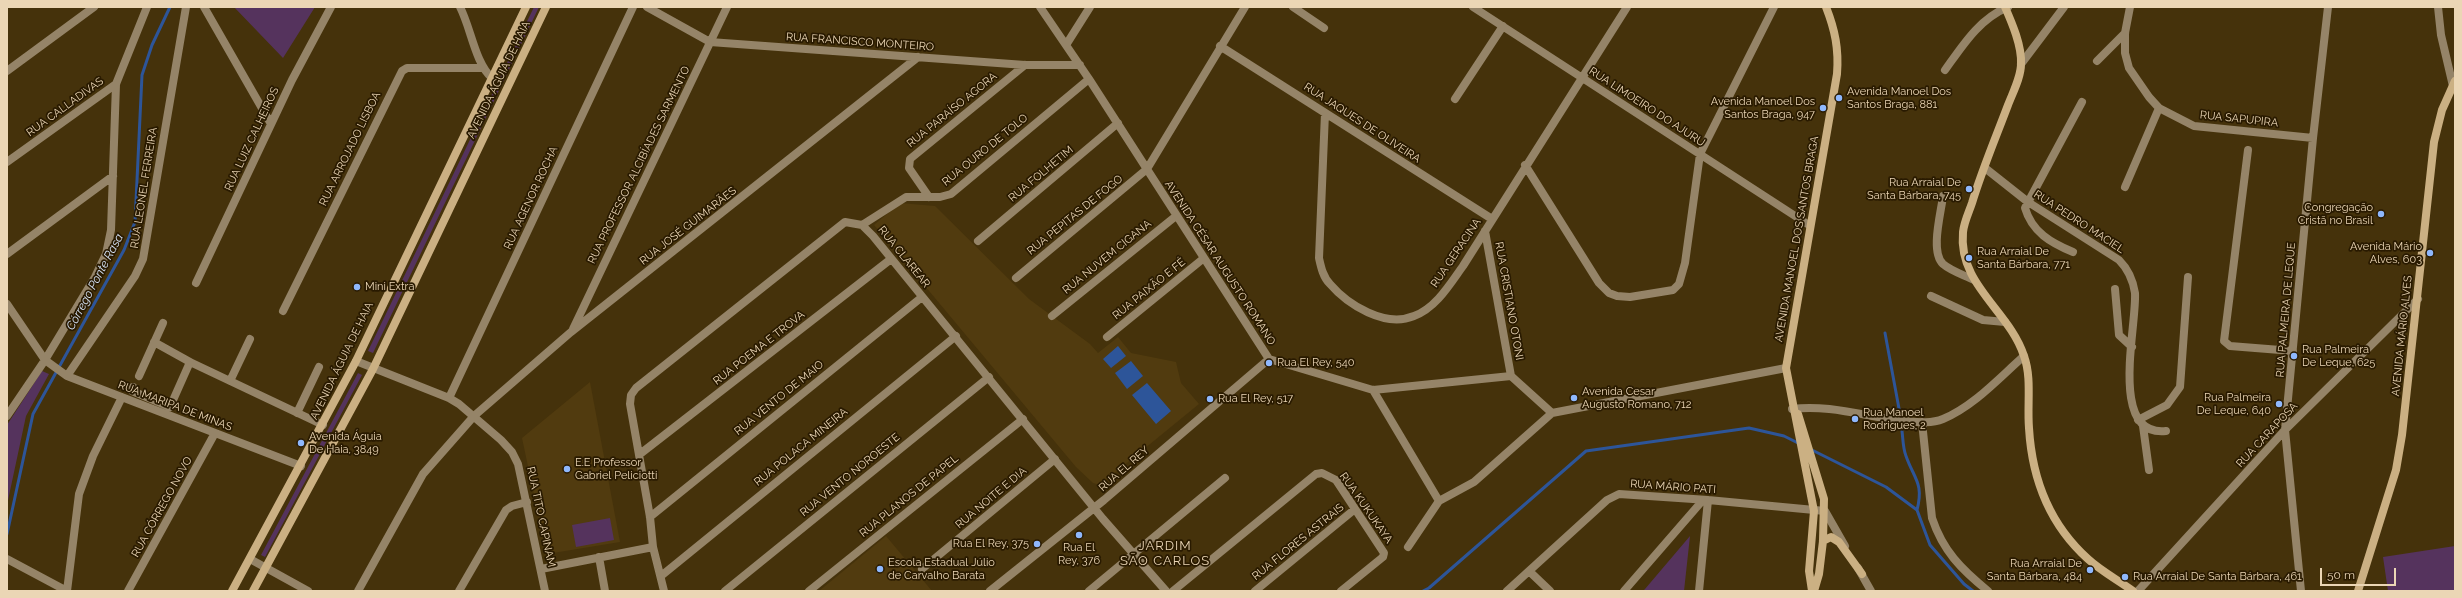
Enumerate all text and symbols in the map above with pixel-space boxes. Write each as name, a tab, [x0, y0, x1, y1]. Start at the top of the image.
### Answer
street label: AVENIDA ÁGUIA DE HAIA	[465, 19, 533, 141]
street label: RUA FRANCISCO MONTEIRO	[786, 30, 934, 54]
street label: RUA PROFESSOR ALCIBÍADES SARMENTO	[585, 64, 693, 266]
street label: RUA LIMOEIRO DO AJURU	[1587, 65, 1707, 149]
street label: RUA PARAÍSO AGORA	[904, 70, 1000, 150]
street label: RUA CALLADIVAS	[24, 75, 106, 139]
street label: RUA JAQUES DE OLIVEIRA	[1301, 80, 1423, 166]
street label: RUA LUIZ CALHEIROS	[222, 85, 282, 193]
place label: Avenida Manoel Dos Santos Braga, 881	[1847, 85, 1951, 111]
street label: RUA ARROJADO LISBOA	[317, 90, 383, 208]
marker: Avenida Manoel Dos Santos Braga, 881	[1834, 93, 1844, 103]
place label: Avenida Manoel Dos Santos Braga, 947	[1711, 95, 1815, 121]
marker: Avenida Manoel Dos Santos Braga, 947	[1818, 103, 1828, 113]
street label: RUA SAPUPIRA	[2199, 108, 2279, 130]
street label: RUA OURO DE TOLO	[939, 111, 1031, 189]
street label: RUA LEONEL FERREIRA	[128, 126, 160, 250]
street label: AVENIDA MANOEL DOS SANTOS BRAGA	[1772, 135, 1822, 343]
street label: RUA FOLHETIM	[1006, 143, 1076, 205]
street label: RUA AGENOR ROCHA	[501, 144, 561, 252]
street label: RUA PEPITAS DE FOGO	[1024, 172, 1126, 258]
place label: Rua Arraial De Santa Bárbara, 745	[1867, 176, 1961, 202]
street label: AVENIDA CÉSAR AUGUSTO ROMANO	[1162, 178, 1278, 348]
street label: RUA JOSÉ GUIMARÃES	[637, 184, 739, 268]
marker: Rua Arraial De Santa Bárbara, 745	[1964, 184, 1974, 194]
street label: RUA PEDRO MACIEL	[2031, 188, 2127, 256]
place label: Congregação Cristã no Brasil	[2298, 201, 2373, 227]
marker: Congregação Cristã no Brasil	[2376, 209, 2386, 219]
street label: RUA GERACINA	[1428, 216, 1484, 290]
street label: RUA NUVEM CIGANA	[1060, 217, 1154, 297]
street label: RUA CLAREAR	[875, 224, 933, 290]
water label: Córrego Ponte Rasa	[63, 231, 127, 333]
place label: Avenida Mário Alves, 603	[2350, 240, 2422, 266]
street label: RUA CRISTIANO OTONI	[1492, 241, 1526, 361]
street label: RUA PALMEIRA DE LEQUE	[2274, 242, 2298, 378]
place label: Rua Arraial De Santa Bárbara, 771	[1977, 245, 2070, 271]
marker: Avenida Mário Alves, 603	[2425, 248, 2435, 258]
marker: Rua Arraial De Santa Bárbara, 771	[1964, 253, 1974, 263]
street label: RUA PAIXÃO E FÉ	[1110, 256, 1188, 322]
street label: AVENIDA MÁRIO ALVES	[2389, 275, 2415, 397]
place label: Mini Extra	[365, 280, 414, 294]
marker: Mini Extra	[352, 282, 362, 292]
street label: AVENIDA ÁGUIA DE HAIA	[308, 300, 376, 422]
street label: RUA POEMA E TROVA	[711, 308, 807, 388]
place label: Rua Palmeira De Leque, 625	[2302, 343, 2375, 369]
marker: Rua Palmeira De Leque, 625	[2289, 351, 2299, 361]
place label: Rua El Rey, 540	[1277, 356, 1354, 370]
street label: RUA VENTO DE MAIO	[732, 358, 826, 438]
marker: Rua El Rey, 540	[1264, 358, 1274, 368]
street label: RUA MARIPA DE MINAS	[116, 378, 234, 434]
place label: Avenida Cesar Augusto Romano, 712	[1582, 385, 1691, 411]
place label: Rua Palmeira De Leque, 640	[2197, 391, 2271, 417]
place label: Rua El Rey, 517	[1218, 392, 1293, 406]
marker: Avenida Cesar Augusto Romano, 712	[1569, 393, 1579, 403]
marker: Rua El Rey, 517	[1205, 394, 1215, 404]
marker: Rua Palmeira De Leque, 640	[2274, 399, 2284, 409]
street label: RUA CARAPOSA	[2234, 400, 2300, 470]
street label: RUA POLACA MINEIRA	[752, 405, 850, 489]
place label: Rua Manoel Rodrigues, 2	[1863, 406, 1926, 432]
marker: Rua Manoel Rodrigues, 2	[1850, 414, 1860, 424]
place label: Avenida Águia De Haia, 3849	[309, 430, 382, 456]
street label: RUA VENTO NOROESTE	[797, 431, 903, 519]
marker: Avenida Águia De Haia, 3849	[296, 438, 306, 448]
street label: RUA EL REY	[1096, 444, 1152, 494]
street label: RUA PLANOS DE PAPEL	[857, 452, 961, 540]
street label: RUA CÓRREGO NOVO	[129, 454, 195, 560]
place label: E.E Professor Gabriel Peliciotti	[575, 456, 657, 482]
marker: E.E Professor Gabriel Peliciotti	[562, 464, 572, 474]
street label: RUA NOITE E DIA	[953, 464, 1029, 532]
street label: RUA TITO CAPINAM	[524, 466, 558, 568]
street label: RUA KUKUKAYA	[1337, 470, 1395, 546]
street label: RUA MÁRIO PATI	[1630, 477, 1716, 497]
street label: RUA FLORES ASTRAIS	[1249, 501, 1347, 583]
marker: Rua El Rey, 376	[1074, 530, 1084, 540]
place label: Rua El Rey, 375	[953, 537, 1029, 551]
district label: JARDIM SÃO CARLOS	[1120, 538, 1210, 569]
marker: Rua El Rey, 375	[1032, 539, 1042, 549]
place label: Rua El Rey, 376	[1058, 541, 1100, 567]
place label: Escola Estadual Júlio de Carvalho Barata	[888, 556, 995, 582]
place label: Rua Arraial De Santa Bárbara, 484	[1987, 557, 2082, 583]
scale bar	[2322, 560, 2398, 586]
marker: Escola Estadual Júlio de Carvalho Barata	[875, 564, 885, 574]
marker: Rua Arraial De Santa Bárbara, 484	[2085, 565, 2095, 575]
text: 50 m	[2327, 568, 2355, 582]
place label: Rua Arraial De Santa Bárbara, 461	[2133, 570, 2302, 584]
marker: Rua Arraial De Santa Bárbara, 461	[2120, 572, 2130, 582]

